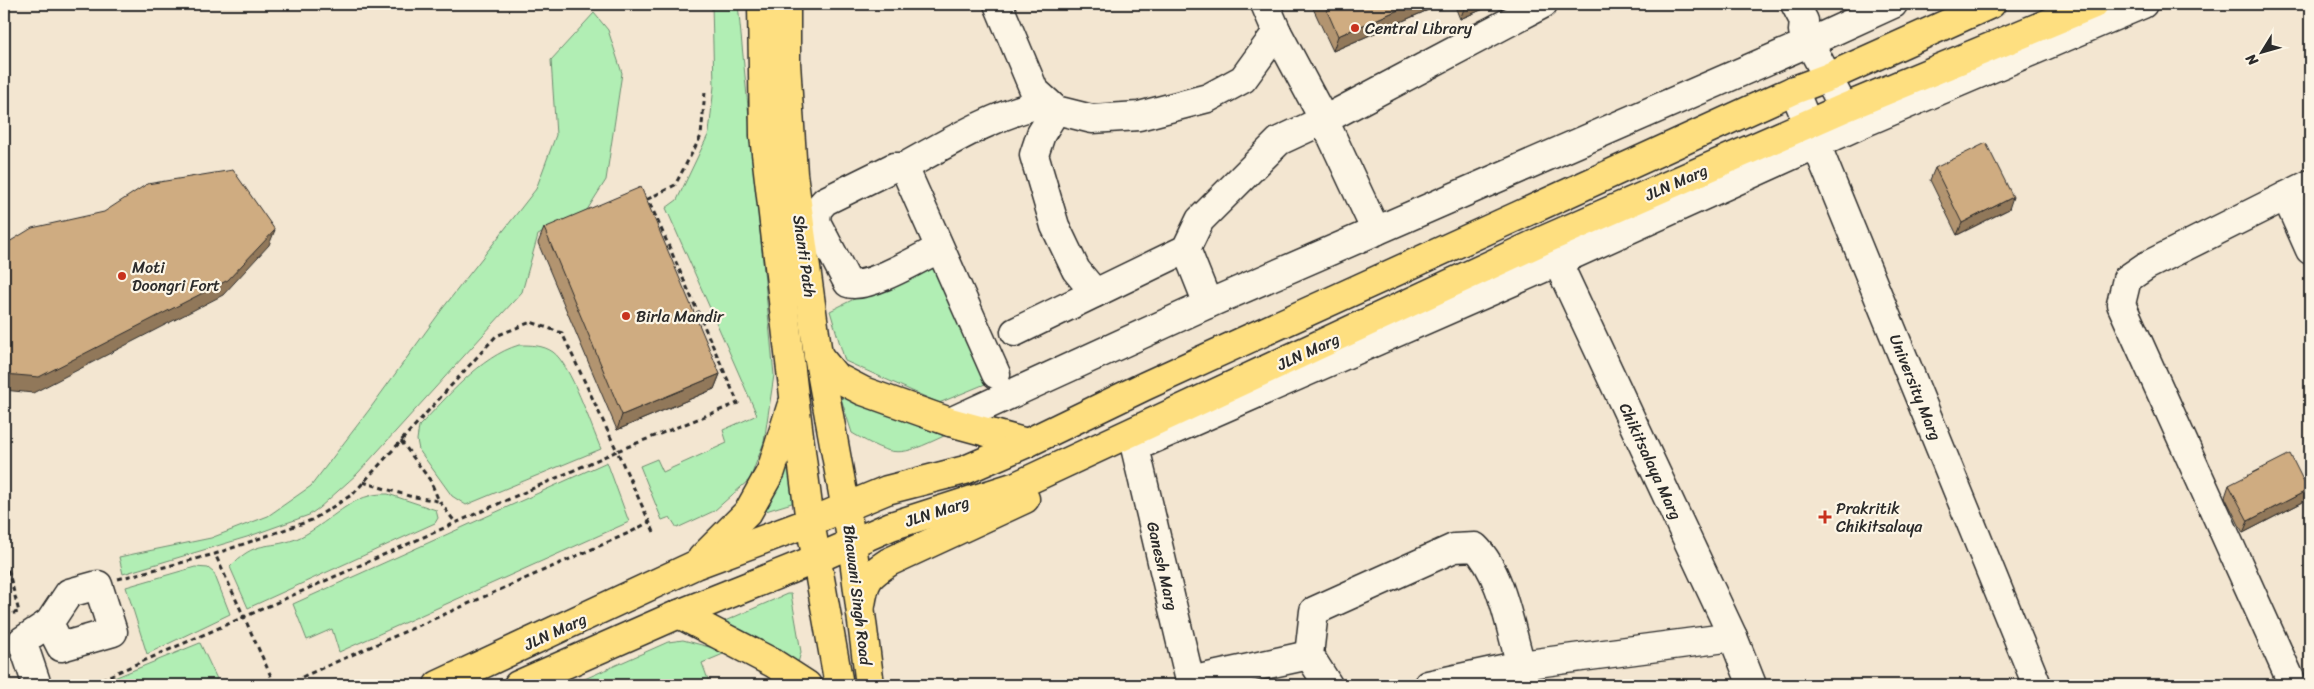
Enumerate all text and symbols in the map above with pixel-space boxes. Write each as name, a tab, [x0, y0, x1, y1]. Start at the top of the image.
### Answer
place label: Central Library	[1365, 14, 1473, 43]
marker: Central Library	[1349, 22, 1361, 34]
north arrow	[2236, 28, 2286, 78]
text: N	[2239, 48, 2266, 72]
street label: JLN Marg	[1639, 156, 1712, 210]
street label: Shanti Path	[784, 213, 825, 299]
place label: Moti Doongri Fort	[132, 253, 220, 300]
marker: Moti Doongri Fort	[116, 270, 128, 282]
place label: Birla Mandir	[636, 302, 725, 331]
marker: Birla Mandir	[620, 310, 632, 322]
street label: JLN Marg	[1271, 324, 1344, 379]
street label: University Marg	[1881, 330, 1950, 445]
street label: Chikitsalaya Marg	[1611, 398, 1690, 525]
street label: JLN Marg	[900, 487, 973, 536]
place label: Prakritik Chikitsalaya	[1836, 494, 1923, 541]
marker: Prakritik Chikitsalaya	[1818, 510, 1832, 524]
street label: Ganesh Marg	[1138, 519, 1187, 613]
street label: Bhawani Singh Road	[835, 523, 881, 668]
street label: JLN Marg	[518, 604, 591, 659]

